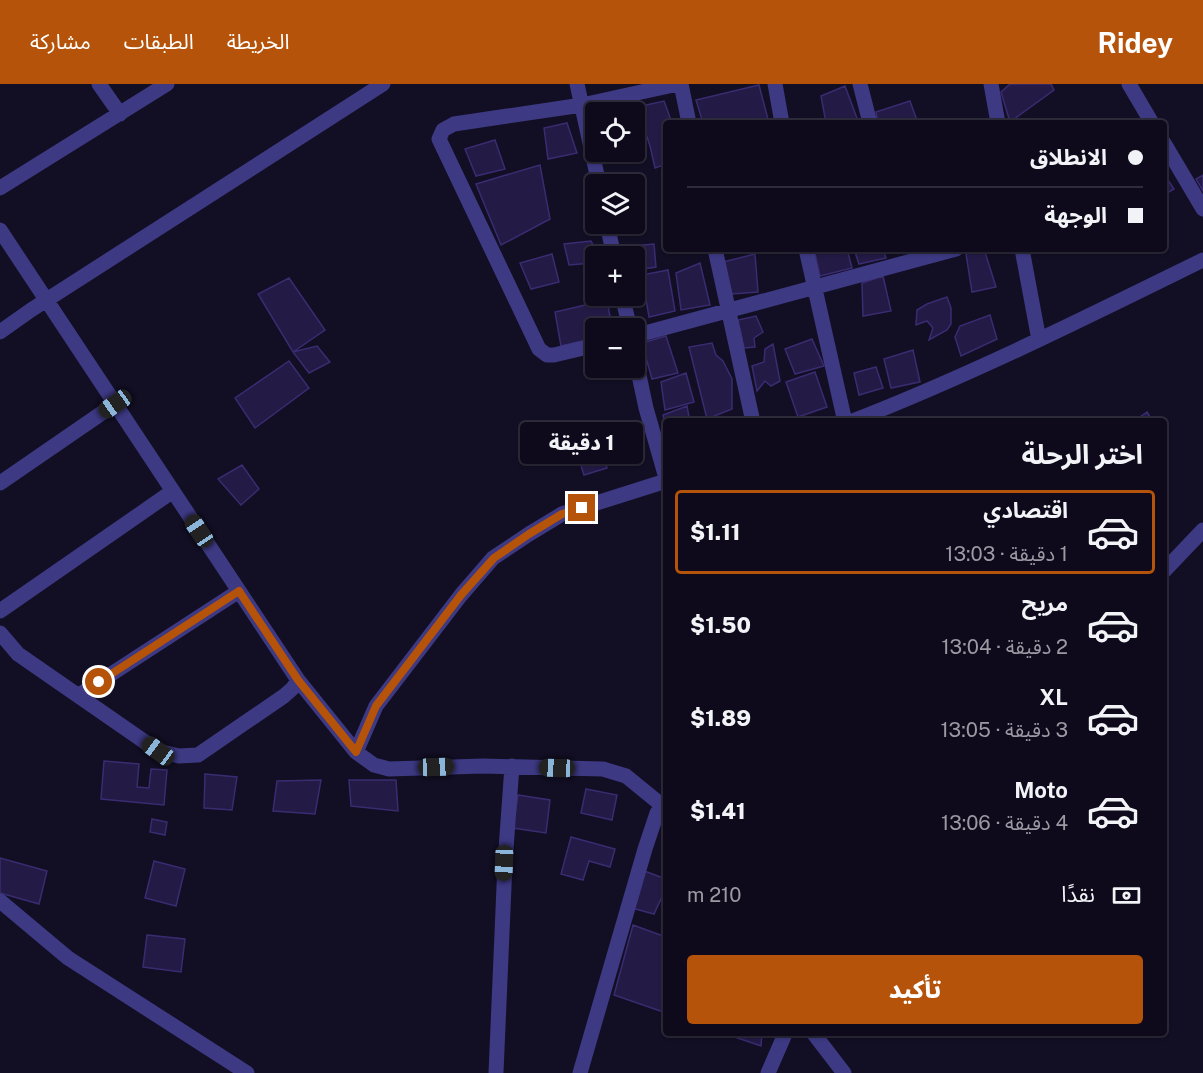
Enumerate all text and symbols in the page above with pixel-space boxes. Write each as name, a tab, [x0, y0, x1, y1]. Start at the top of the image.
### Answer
text: Ridey	[1098, 26, 1173, 59]
text: مشاركة	[30, 29, 91, 54]
text: الطبقات	[124, 29, 194, 54]
text: الخريطة	[227, 29, 290, 54]
map controls	[585, 102, 645, 378]
button: locate	[585, 102, 645, 162]
text: الانطلاق	[1030, 144, 1107, 170]
button: layers	[585, 174, 645, 234]
text: الوجهة	[1044, 202, 1107, 228]
button: +	[585, 246, 645, 306]
button: −	[585, 318, 645, 378]
car	[95, 386, 135, 422]
callout: 1 دقيقة	[520, 421, 644, 463]
text: 1 دقيقة	[549, 431, 614, 455]
text: اختر الرحلة	[1022, 438, 1143, 470]
route end	[568, 494, 595, 521]
text: اقتصادي	[983, 497, 1068, 523]
icon: car	[1086, 505, 1140, 559]
car	[181, 511, 217, 551]
text: $1.11	[690, 519, 741, 545]
text: 1 دقيقة · 13:03	[945, 542, 1068, 566]
text: مريح	[1022, 590, 1068, 616]
icon: car	[1086, 598, 1140, 652]
text: $1.50	[690, 612, 751, 638]
text: 2 دقيقة · 13:04	[941, 635, 1068, 659]
route start	[85, 668, 112, 695]
text: XL	[1040, 684, 1068, 710]
icon: car	[1086, 691, 1140, 745]
text: $1.89	[690, 705, 751, 731]
text: 3 دقيقة · 13:05	[940, 718, 1068, 742]
car	[138, 733, 178, 769]
car	[418, 757, 454, 777]
car	[539, 758, 575, 778]
text: Moto	[1014, 777, 1068, 803]
icon: car	[1086, 784, 1140, 838]
text: $1.41	[690, 798, 746, 824]
text: 4 دقيقة · 13:06	[941, 811, 1068, 835]
car	[494, 845, 514, 881]
icon: cash	[1110, 879, 1143, 912]
text: نقدًا	[1061, 881, 1095, 907]
text: 210 m	[687, 883, 742, 907]
button: تأكيد	[687, 955, 1143, 1024]

